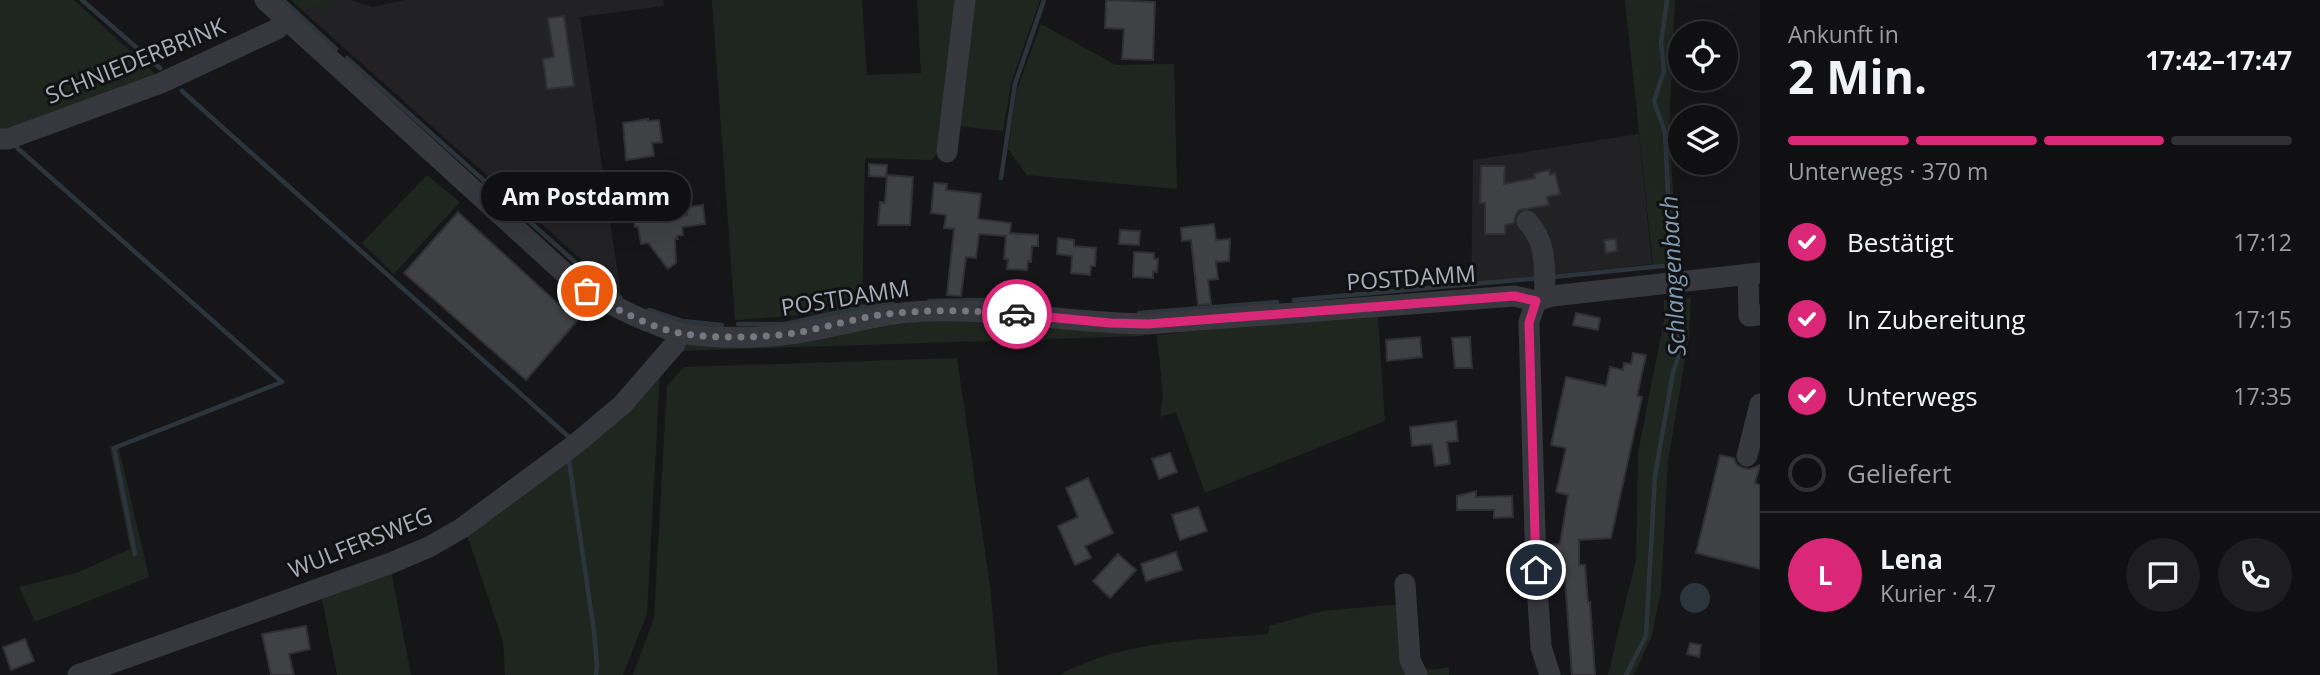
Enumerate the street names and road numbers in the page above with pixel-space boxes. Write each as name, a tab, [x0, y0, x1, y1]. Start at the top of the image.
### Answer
street label: SCHNIEDERBRINK	[40, 9, 230, 111]
street label: POSTDAMM	[1345, 257, 1477, 297]
street label: POSTDAMM	[778, 271, 912, 323]
street label: WULFERSWEG	[283, 499, 437, 585]

